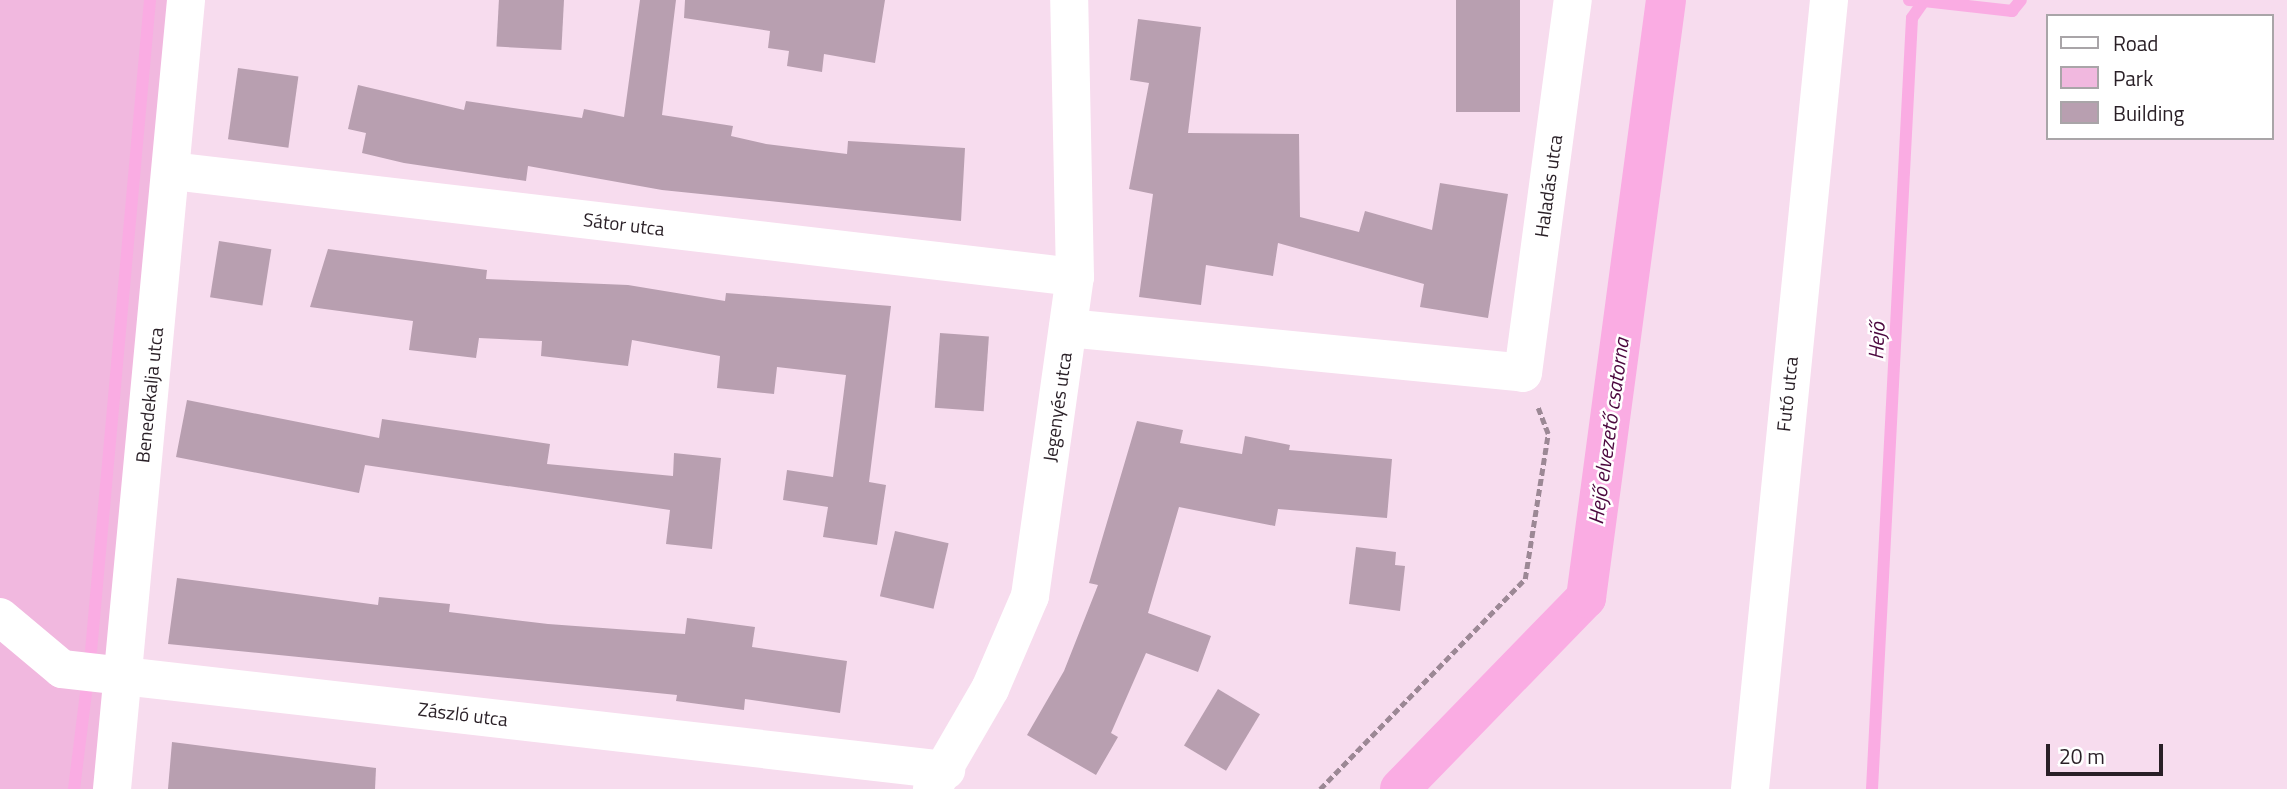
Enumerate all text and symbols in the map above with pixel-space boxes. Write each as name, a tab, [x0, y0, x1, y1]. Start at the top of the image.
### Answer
legend	[2046, 14, 2273, 140]
text: Road	[2113, 27, 2158, 59]
text: Park	[2113, 62, 2153, 94]
text: Building	[2113, 97, 2184, 129]
street label: Haladás utca	[1530, 133, 1566, 239]
street label: Sátor utca	[582, 208, 666, 240]
water label: Hejő	[1862, 322, 1890, 360]
street label: Benedekalja utca	[131, 326, 167, 464]
water label: Hejő elvezető csatorna	[1582, 336, 1634, 526]
street label: Jegenyés utca	[1038, 351, 1076, 463]
street label: Futó utca	[1772, 355, 1802, 433]
street label: Zászló utca	[417, 697, 509, 731]
scale bar	[2049, 730, 2166, 774]
text: 20 m	[2059, 740, 2105, 772]

